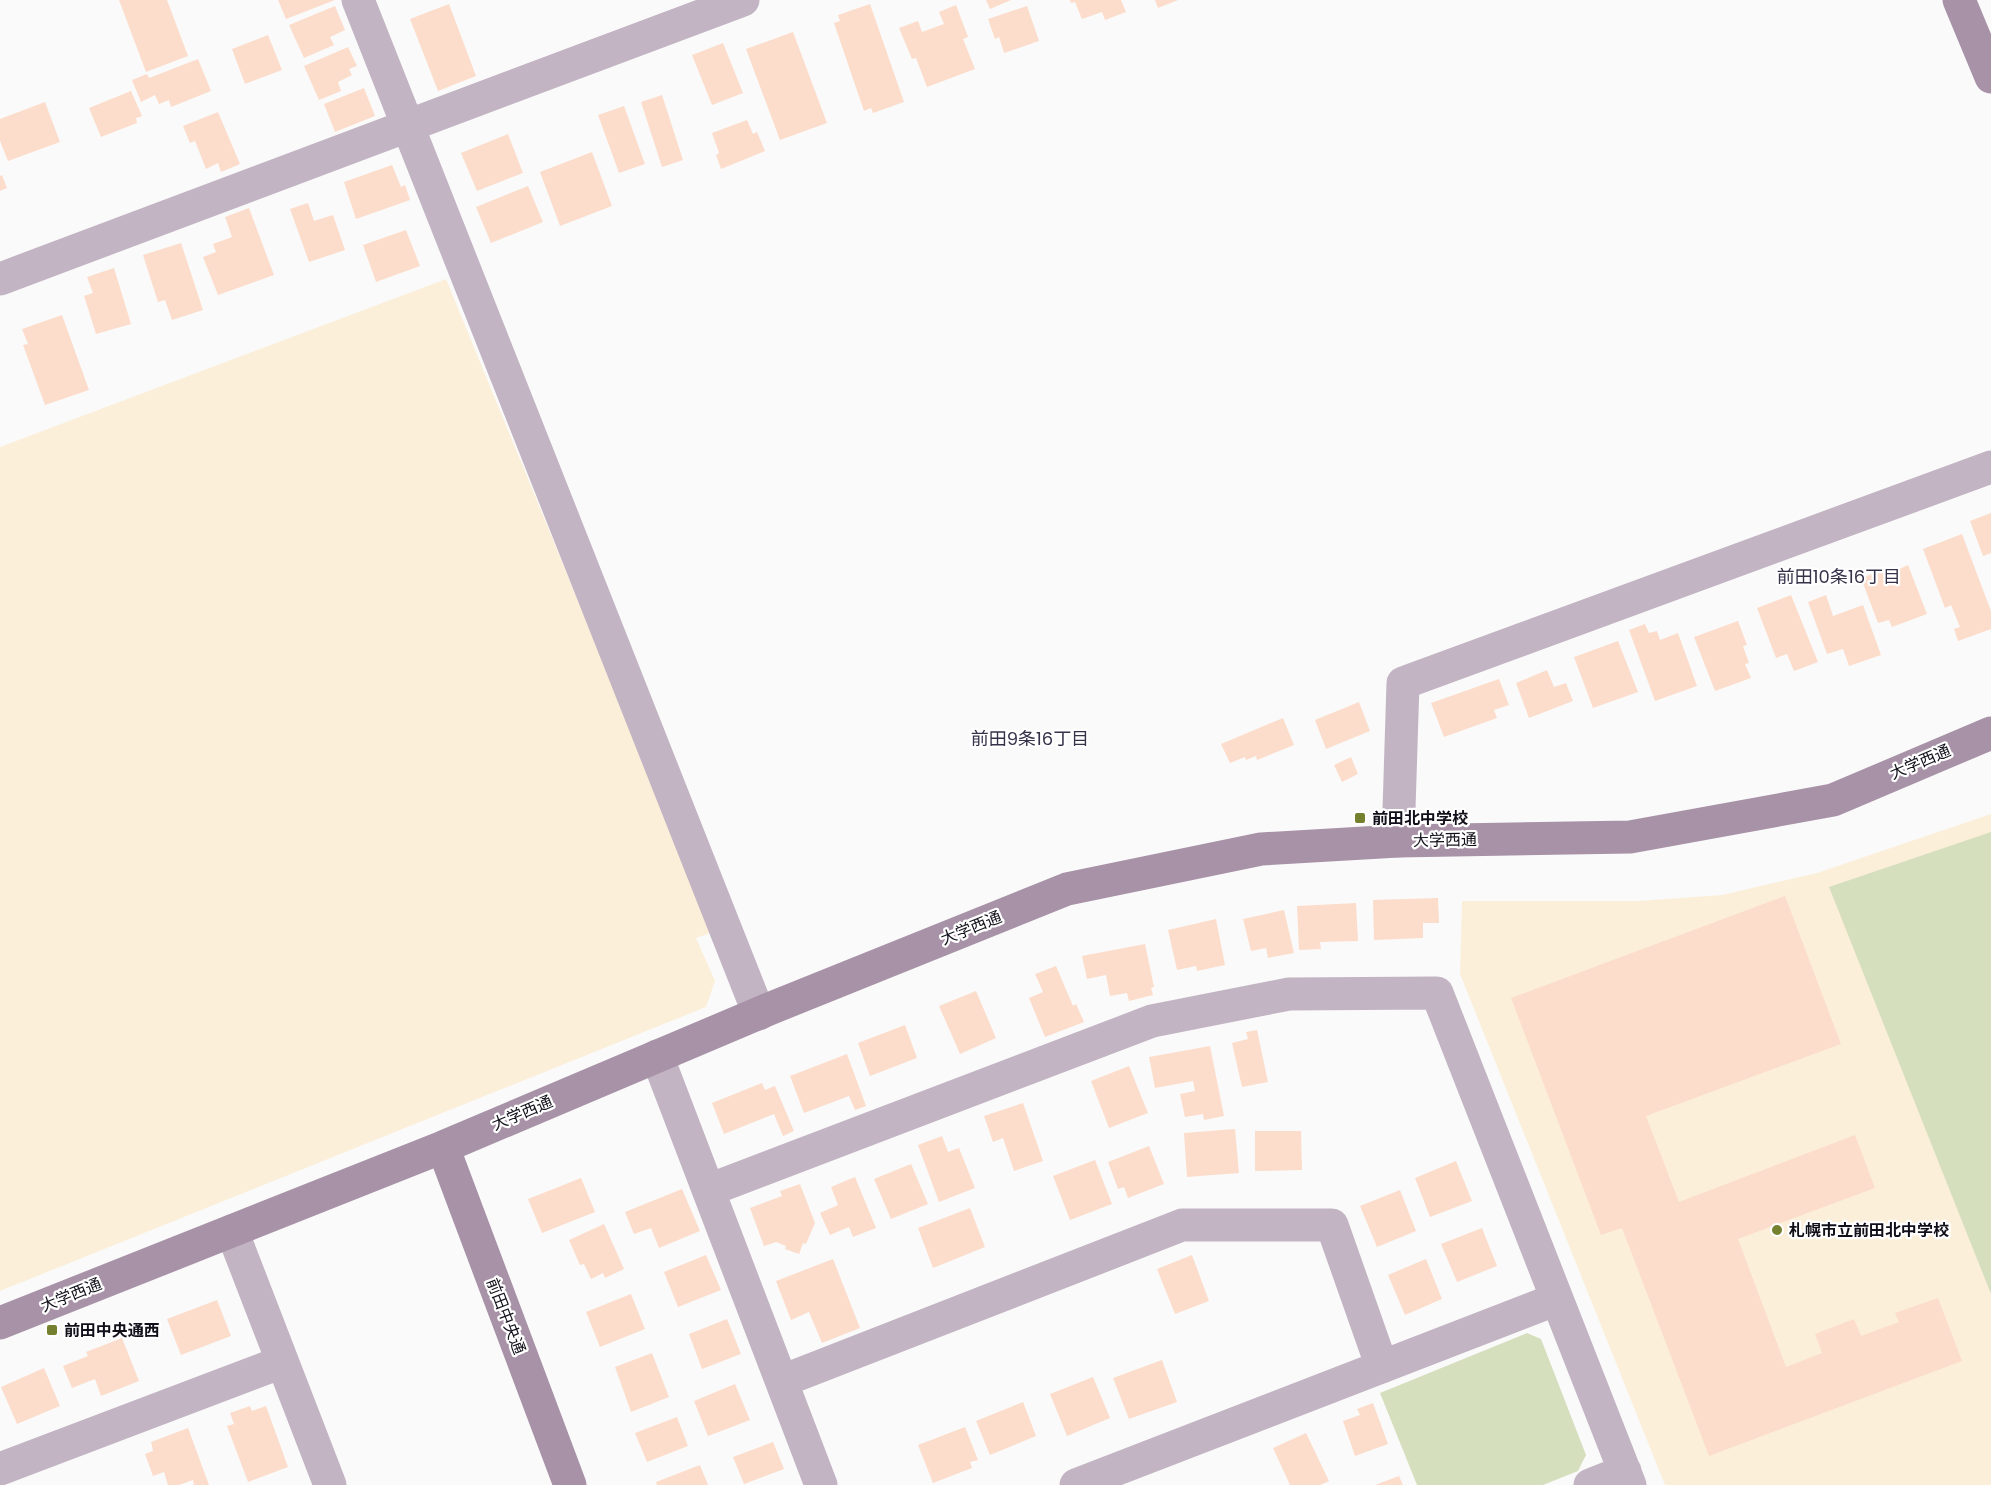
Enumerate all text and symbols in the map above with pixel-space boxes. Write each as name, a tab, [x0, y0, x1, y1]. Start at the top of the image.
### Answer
district label: 前田10条16丁目	[1777, 564, 1901, 589]
district label: 前田9条16丁目	[971, 726, 1089, 751]
street label: 大学西通	[1886, 739, 1954, 785]
place label: 前田北中学校	[1372, 807, 1468, 830]
marker: 前田北中学校	[1353, 811, 1367, 825]
street label: 大学西通	[1413, 828, 1477, 852]
street label: 大学西通	[937, 905, 1005, 951]
street label: 大学西通	[488, 1090, 556, 1136]
place label: 札幌市立前田北中学校	[1789, 1219, 1949, 1242]
marker: 札幌市立前田北中学校	[1770, 1223, 1784, 1237]
street label: 大学西通	[37, 1272, 105, 1318]
street label: 前田中央通	[481, 1275, 531, 1357]
place label: 前田中央通西	[64, 1319, 160, 1342]
marker: 前田中央通西	[45, 1323, 59, 1337]

